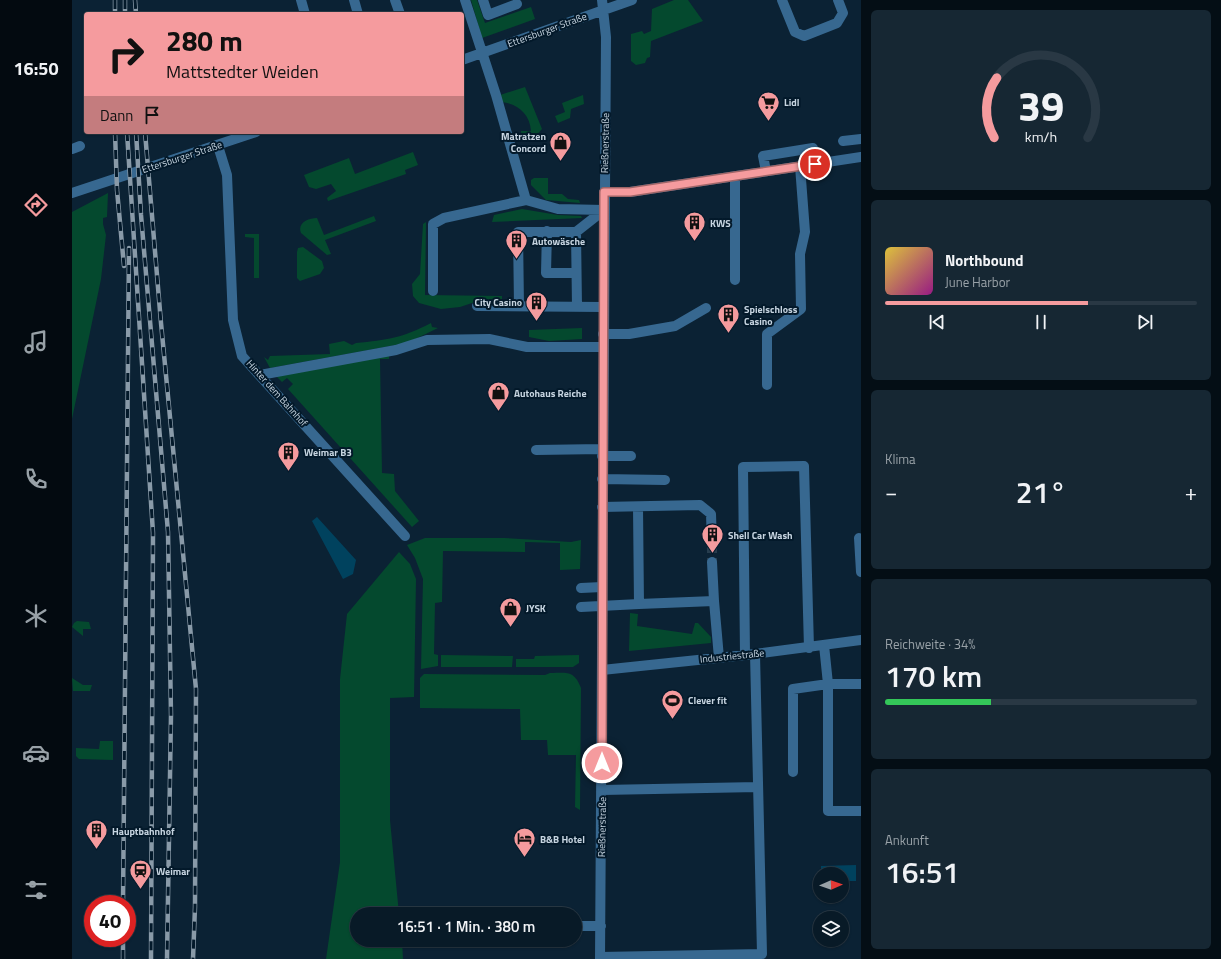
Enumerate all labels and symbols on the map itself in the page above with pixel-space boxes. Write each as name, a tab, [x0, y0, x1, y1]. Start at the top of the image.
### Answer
street label: Ettersburger Straße	[505, 9, 589, 51]
supermarket icon: Lidl	[756, 89, 782, 122]
place label: Lidl	[784, 95, 800, 110]
street label: Rießnerstraße	[597, 113, 613, 173]
place label: Matratzen Concord	[501, 129, 546, 156]
shop icon: Matratzen Concord	[548, 129, 574, 162]
street label: Ettersburger Straße	[140, 137, 224, 177]
pin	[798, 147, 832, 181]
building icon: KWS	[682, 210, 708, 243]
place label: KWS	[710, 216, 731, 231]
building icon: Autowäsche	[504, 228, 530, 261]
place label: Autowäsche	[532, 234, 585, 249]
building icon: City Casino	[524, 289, 550, 322]
place label: City Casino	[474, 295, 522, 310]
building icon: Spielschloss Casino	[716, 302, 742, 335]
place label: Spielschloss Casino	[744, 302, 798, 329]
street label: Hinter dem Bahnhof	[243, 356, 312, 430]
shop icon: Autohaus Reiche	[486, 380, 512, 413]
place label: Autohaus Reiche	[514, 386, 587, 401]
building icon: Weimar B3	[276, 439, 302, 472]
place label: Weimar B3	[304, 445, 352, 460]
building icon: Shell Car Wash	[699, 522, 725, 555]
place label: Shell Car Wash	[728, 528, 793, 543]
shop icon: JYSK	[498, 595, 524, 628]
place label: JYSK	[526, 601, 546, 616]
street label: Industriestraße	[699, 645, 765, 667]
sports icon: Clever fit	[659, 687, 685, 720]
place label: Clever fit	[688, 693, 727, 708]
position arrow	[581, 742, 623, 784]
street label: Rießnerstraße	[594, 797, 610, 857]
building icon: Hauptbahnhof	[83, 818, 109, 851]
place label: Hauptbahnhof	[112, 824, 175, 839]
hotel icon: B&B Hotel	[511, 826, 537, 859]
place label: B&B Hotel	[540, 832, 585, 847]
station icon: Weimar	[127, 858, 153, 891]
place label: Weimar	[156, 864, 190, 879]
north arrow	[813, 867, 849, 903]
speed limit sign: 40	[84, 895, 136, 947]

